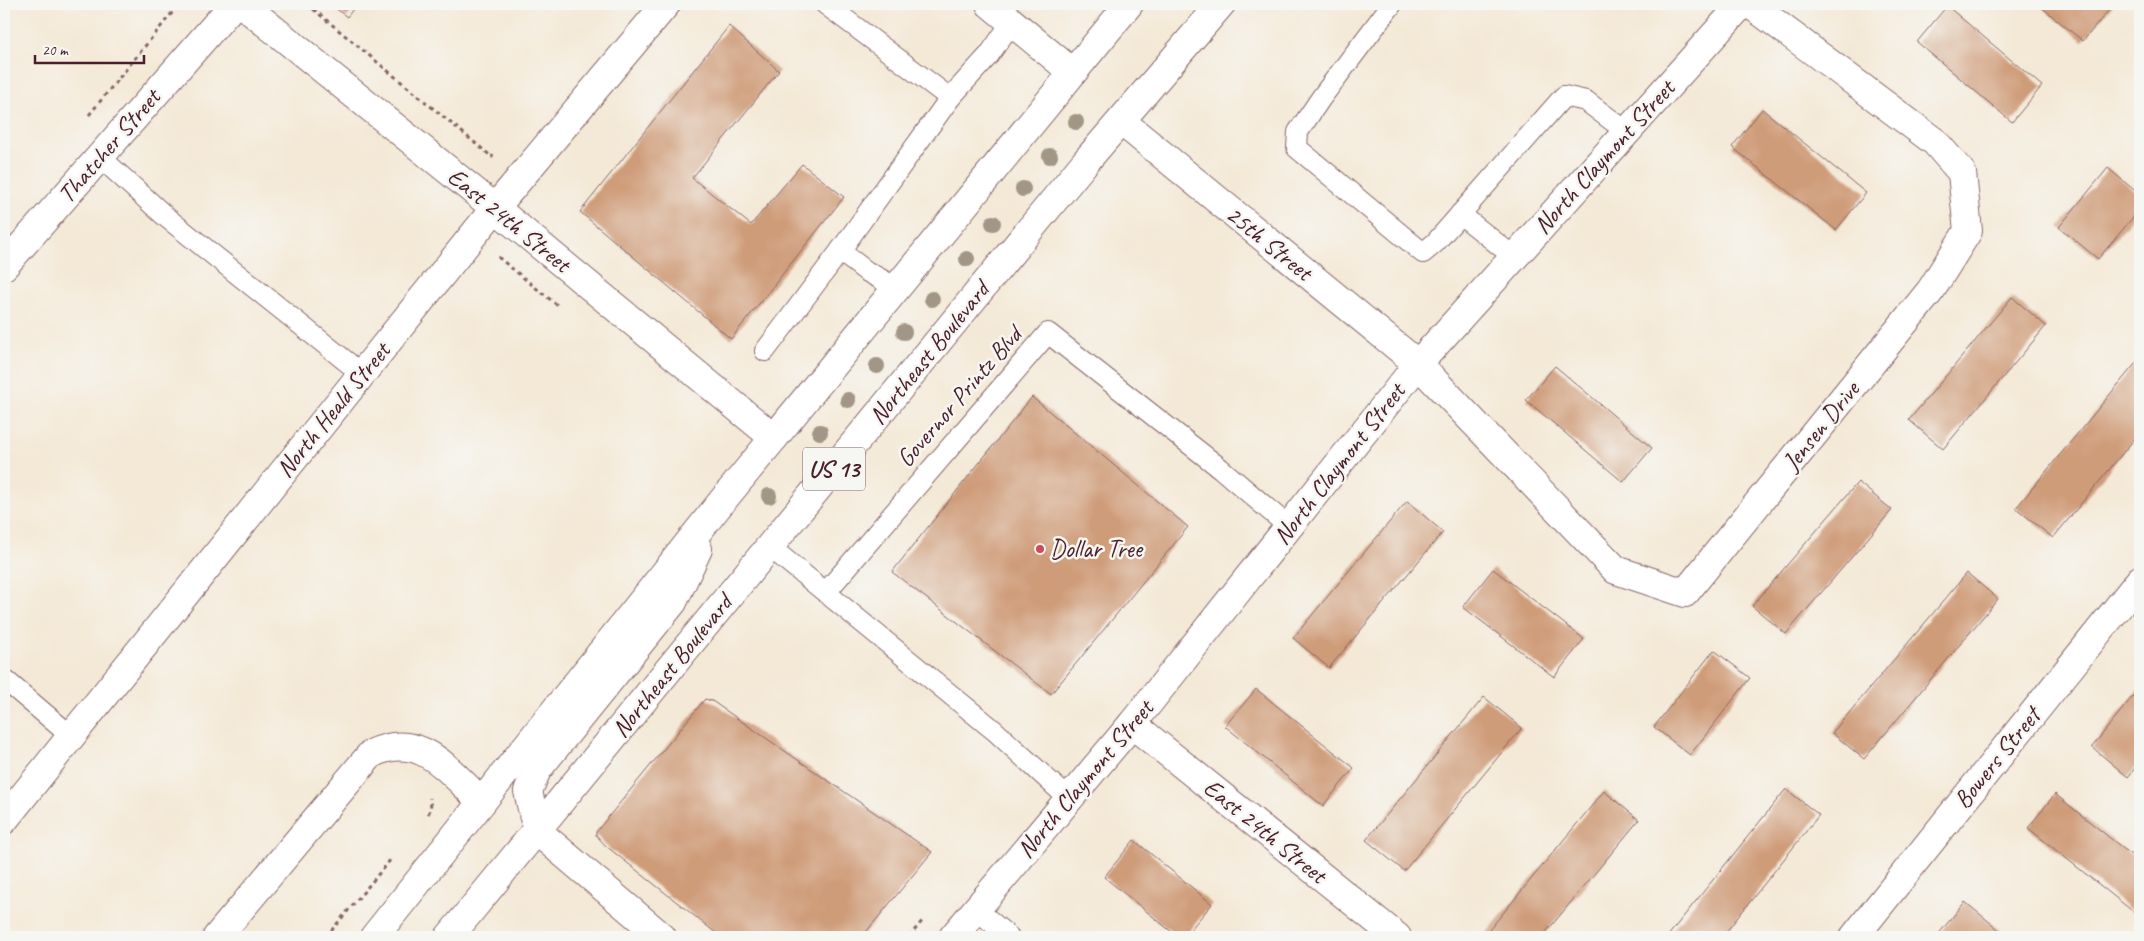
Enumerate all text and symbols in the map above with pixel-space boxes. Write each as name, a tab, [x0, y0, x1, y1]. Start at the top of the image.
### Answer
scale bar	[35, 32, 144, 64]
text: 20 m	[42, 41, 69, 60]
street label: North Claymont Street	[1526, 71, 1683, 241]
street label: Thatcher Street	[51, 80, 169, 210]
street label: East 24th Street	[441, 161, 579, 281]
street label: 25th Street	[1219, 198, 1321, 289]
street label: Northeast Boulevard	[862, 273, 998, 431]
street label: Governor Printz Blvd	[889, 317, 1031, 474]
street label: North Heald Street	[269, 334, 399, 484]
street label: Jensen Drive	[1775, 373, 1868, 478]
street label: North Claymont Street	[1266, 375, 1414, 551]
road number: US 13	[803, 448, 865, 490]
place label: Dollar Tree	[1050, 533, 1144, 565]
marker: Dollar Tree	[1034, 543, 1046, 555]
street label: Northeast Boulevard	[605, 586, 741, 744]
street label: North Claymont Street	[1010, 691, 1162, 865]
street label: Bowers Street	[1947, 698, 2050, 815]
street label: East 24th Street	[1197, 772, 1335, 892]

